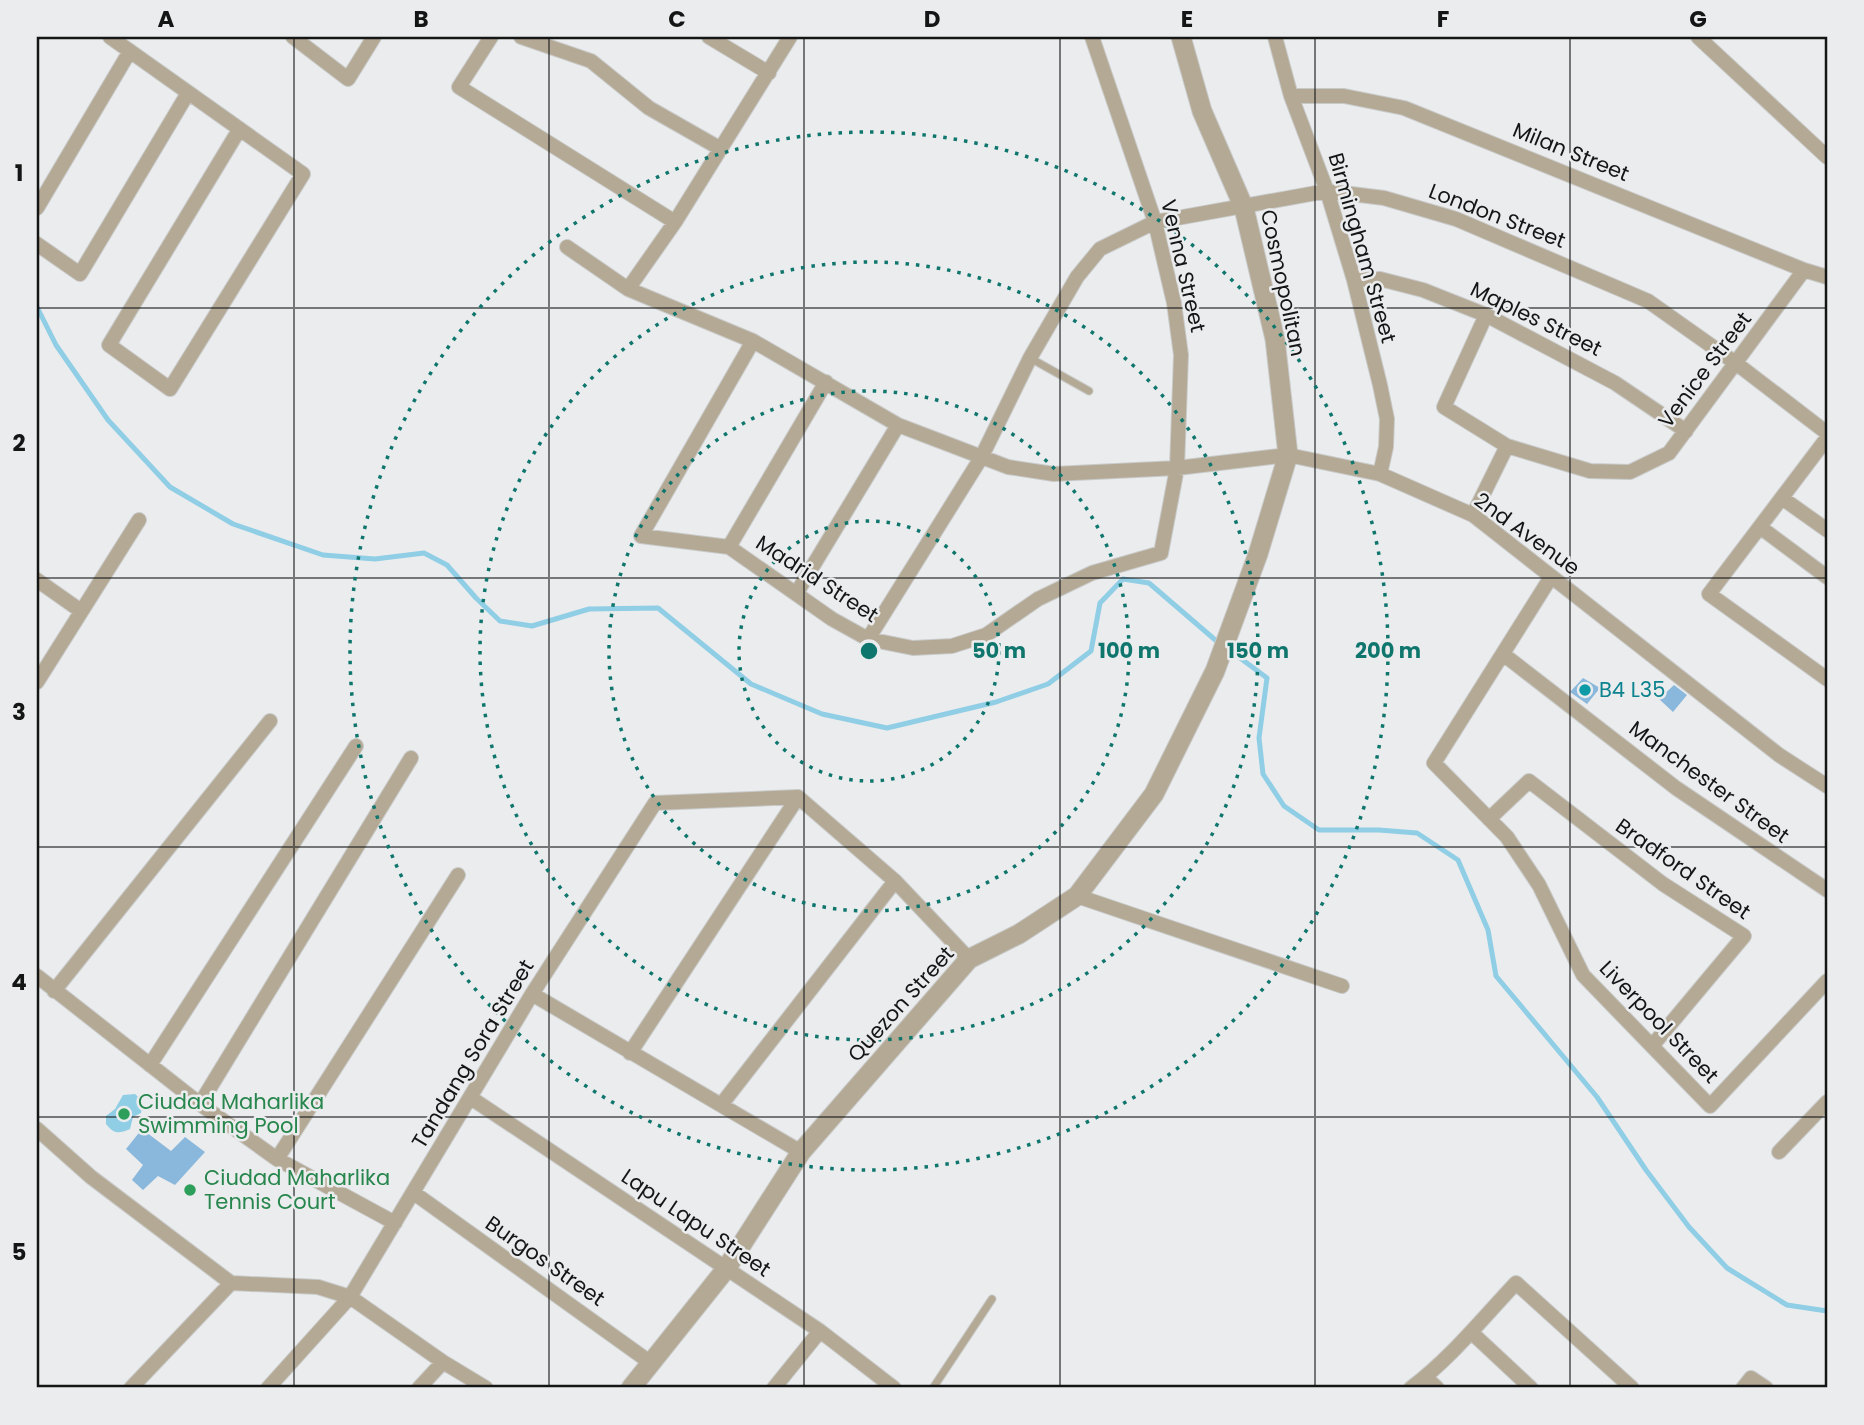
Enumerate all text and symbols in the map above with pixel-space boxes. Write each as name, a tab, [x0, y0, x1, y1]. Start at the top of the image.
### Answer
text: A	[158, 3, 175, 35]
text: B	[413, 3, 429, 35]
text: C	[668, 3, 686, 35]
text: D	[924, 3, 940, 35]
text: E	[1181, 3, 1193, 35]
text: F	[1437, 3, 1449, 35]
text: G	[1689, 3, 1707, 35]
street label: Milan Street	[1509, 115, 1634, 188]
street label: Birmingham Street	[1321, 149, 1404, 346]
text: 1	[15, 157, 23, 189]
street label: London Street	[1425, 176, 1570, 255]
street label: Venna Street	[1154, 197, 1213, 335]
street label: Cosmopolitan	[1254, 207, 1313, 359]
street label: Maples Street	[1466, 274, 1607, 363]
street label: Venice Street	[1651, 306, 1758, 434]
text: 2	[12, 427, 26, 459]
street label: 2nd Avenue	[1469, 485, 1586, 582]
street label: Madrid Street	[750, 528, 884, 629]
text: 50 m	[972, 636, 1026, 665]
text: 100 m	[1098, 636, 1160, 665]
text: 150 m	[1227, 636, 1289, 665]
text: 200 m	[1355, 636, 1421, 665]
centre of rings	[857, 639, 881, 663]
place label: B4 L35	[1599, 675, 1665, 704]
marker: B4 L35	[1577, 682, 1593, 698]
text: 3	[12, 696, 26, 728]
street label: Manchester Street	[1623, 714, 1795, 850]
street label: Bradford Street	[1610, 811, 1757, 926]
street label: Quezon Street	[841, 940, 960, 1068]
street label: Tandang Sora Street	[405, 954, 541, 1154]
street label: Liverpool Street	[1593, 954, 1725, 1089]
text: 4	[11, 966, 27, 998]
place label: Ciudad Maharlika Swimming Pool	[138, 1087, 324, 1140]
marker: Ciudad Maharlika Swimming Pool	[116, 1106, 132, 1122]
street label: Lapu Lapu Street	[616, 1162, 777, 1283]
place label: Ciudad Maharlika Tennis Court	[204, 1163, 390, 1216]
marker: Ciudad Maharlika Tennis Court	[182, 1182, 198, 1198]
street label: Burgos Street	[480, 1209, 611, 1313]
text: 5	[12, 1236, 26, 1268]

